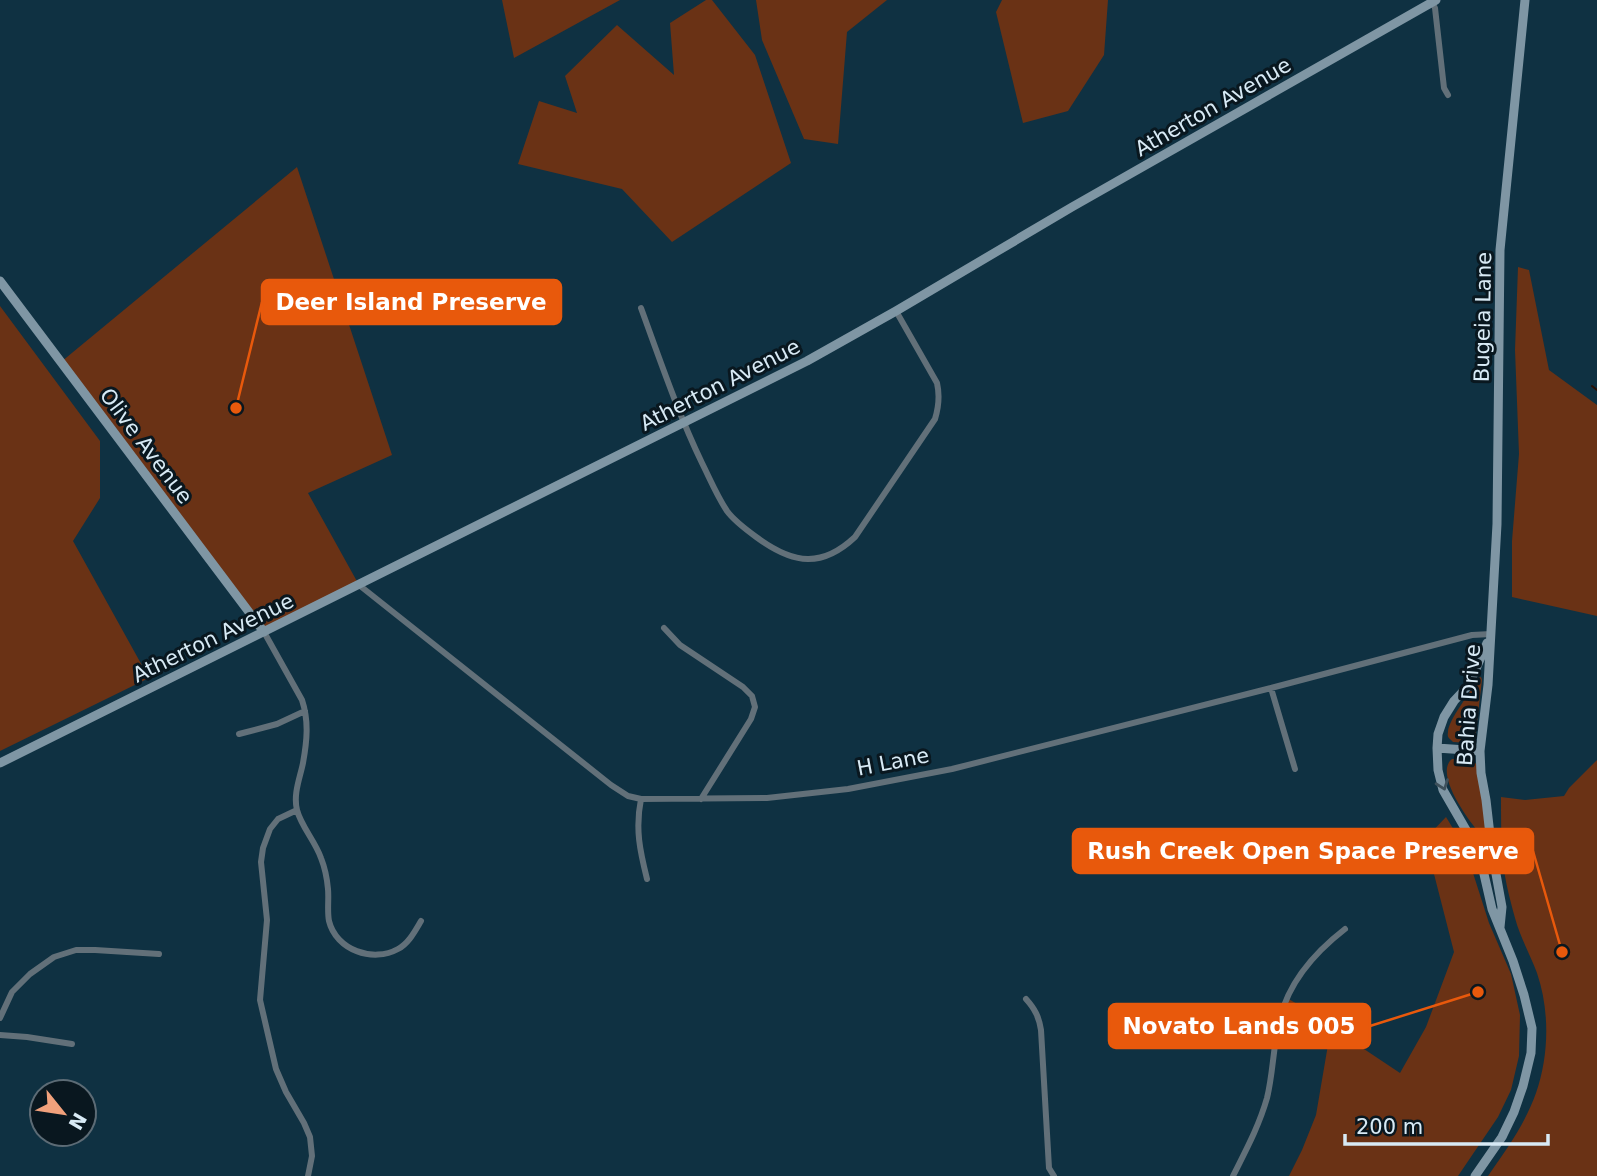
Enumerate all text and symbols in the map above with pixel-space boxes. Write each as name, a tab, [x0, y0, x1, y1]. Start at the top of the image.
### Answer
street label: Atherton Avenue	[1131, 53, 1295, 161]
street label: Bugeia Lane	[1470, 252, 1496, 382]
callout: Deer Island Preserve	[262, 280, 561, 324]
text: Deer Island Preserve	[275, 289, 547, 315]
street label: Atherton Avenue	[636, 334, 804, 436]
street label: Olive Avenue	[95, 384, 197, 508]
street label: Atherton Avenue	[129, 589, 297, 687]
street label: Bahia Drive	[1453, 643, 1485, 767]
street label: H Lane	[855, 743, 931, 781]
one-way arrow	[1435, 779, 1449, 791]
callout: Rush Creek Open Space Preserve	[1073, 829, 1533, 873]
text: Rush Creek Open Space Preserve	[1087, 838, 1519, 864]
callout: Novato Lands 005	[1109, 1004, 1370, 1048]
text: Novato Lands 005	[1122, 1013, 1356, 1039]
north arrow	[28, 1078, 98, 1148]
scale bar	[1345, 1102, 1548, 1146]
text: N	[64, 1109, 91, 1134]
text: 200 m	[1356, 1115, 1423, 1139]

